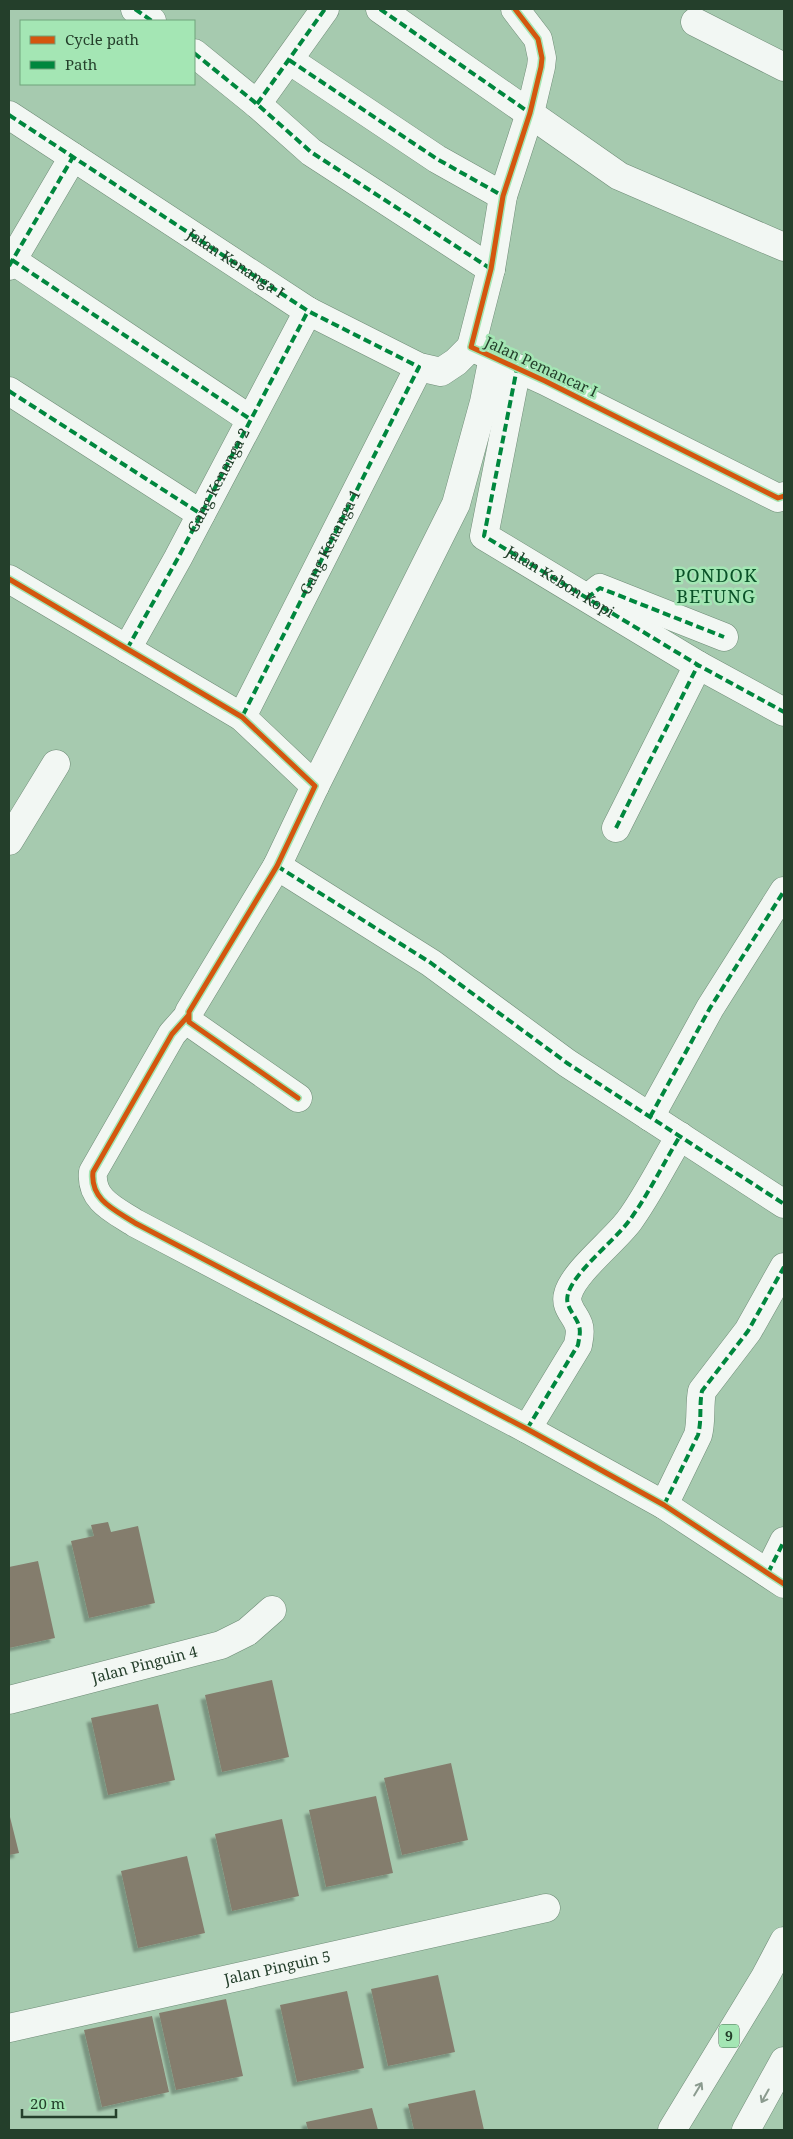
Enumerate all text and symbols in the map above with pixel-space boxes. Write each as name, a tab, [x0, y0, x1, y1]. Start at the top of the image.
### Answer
legend	[20, 20, 195, 85]
text: Cycle path	[65, 29, 140, 49]
text: Path	[65, 54, 98, 74]
street label: Jalan Kenanga I	[183, 223, 289, 302]
street label: Jalan Pemancar I	[481, 331, 601, 401]
street label: Gang Kenanga 2	[182, 424, 254, 536]
street label: Gang Kenanga 1	[295, 485, 365, 598]
street label: Jalan Kebon Kopi	[502, 540, 619, 621]
district label: PONDOK BETUNG	[674, 563, 758, 608]
street label: Jalan Pinguin 4	[88, 1640, 200, 1687]
street label: Jalan Pinguin 5	[221, 1945, 332, 1989]
road number: 9	[719, 2024, 739, 2048]
one-way arrow	[693, 2082, 703, 2096]
scale bar	[22, 2086, 116, 2118]
one-way arrow	[760, 2088, 770, 2103]
text: 20 m	[30, 2093, 65, 2113]

